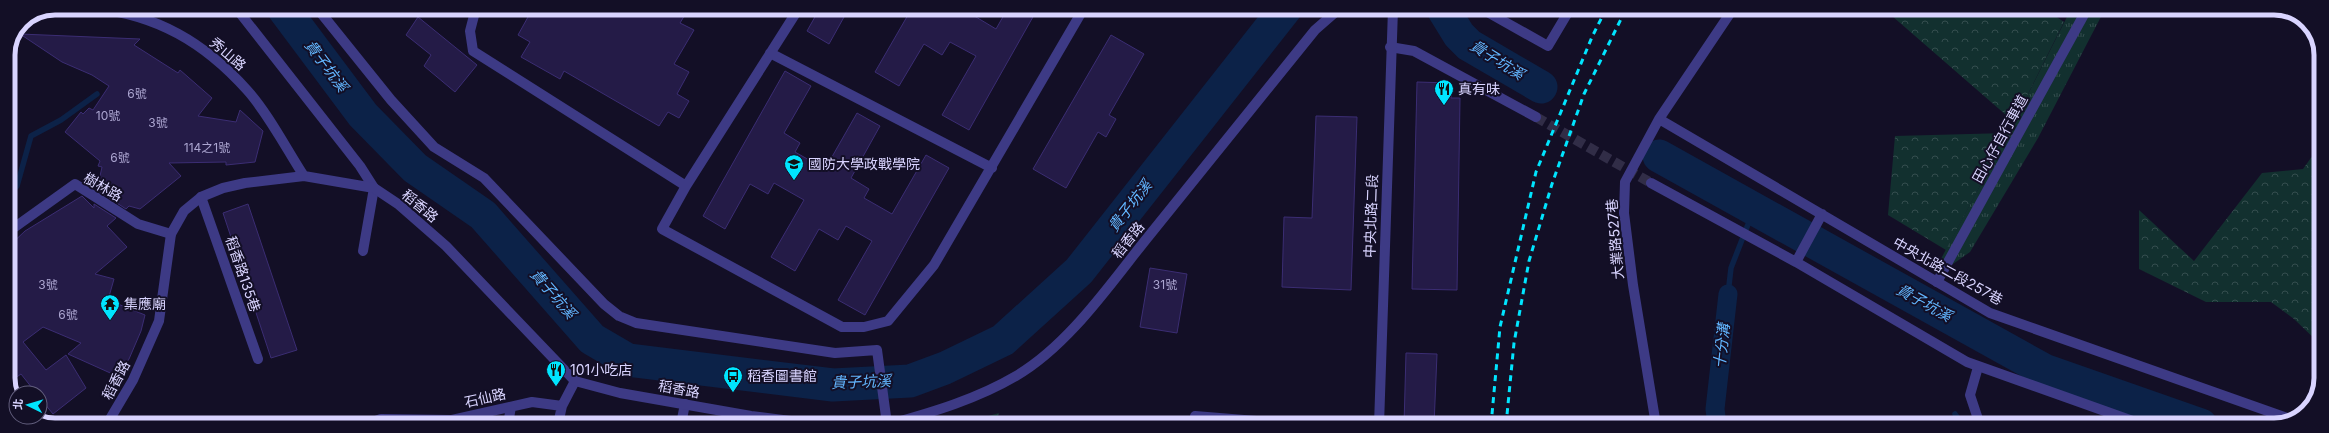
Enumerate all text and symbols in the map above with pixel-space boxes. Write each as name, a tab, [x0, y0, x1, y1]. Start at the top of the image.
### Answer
street label: 秀山路	[207, 33, 250, 74]
water label: 貴子坑溪	[301, 36, 353, 97]
water label: 貴子坑溪	[1467, 36, 1529, 85]
restaurant icon: 真有味	[1433, 78, 1455, 106]
place label: 真有味	[1458, 80, 1500, 97]
house number: 6號	[127, 86, 147, 101]
street label: 田心仔自行車道	[1968, 92, 2031, 186]
house number: 10號	[96, 108, 120, 123]
house number: 3號	[148, 115, 168, 130]
house number: 114之1號	[184, 140, 230, 155]
house number: 6號	[110, 150, 130, 165]
school or university icon: 國防大學政戰學院	[783, 153, 805, 181]
place label: 國防大學政戰學院	[808, 155, 920, 172]
street label: 樹林路	[81, 169, 126, 204]
street label: 中央北路二段	[1361, 174, 1380, 258]
water label: 貴子坑溪	[1104, 175, 1157, 235]
street label: 稻香路	[399, 186, 442, 226]
street label: 大業路527巷	[1603, 198, 1626, 280]
street label: 稻香路	[1108, 218, 1147, 261]
street label: 中央北路二段257巷	[1890, 233, 2006, 308]
street label: 稻香路135巷	[223, 234, 264, 314]
water label: 貴子坑溪	[527, 265, 582, 324]
house number: 3號	[38, 277, 58, 292]
house number: 31號	[1153, 277, 1177, 292]
water label: 貴子坑溪	[1893, 280, 1957, 326]
temple icon: 集應廟	[99, 293, 121, 321]
place label: 集應廟	[124, 295, 166, 312]
house number: 6號	[58, 307, 78, 322]
water label: 十分溝	[1710, 321, 1734, 369]
street label: 稻香路	[98, 357, 133, 402]
restaurant icon: 101小吃店	[545, 359, 567, 387]
place label: 101小吃店	[570, 361, 632, 378]
bus stop icon: 稻香圖書館	[722, 365, 744, 393]
place label: 稻香圖書館	[747, 367, 817, 384]
water label: 貴子坑溪	[831, 371, 893, 392]
street label: 稻香路	[657, 376, 701, 401]
north arrow	[8, 385, 48, 425]
street label: 石仙路	[463, 385, 507, 411]
text: 北	[11, 398, 25, 410]

